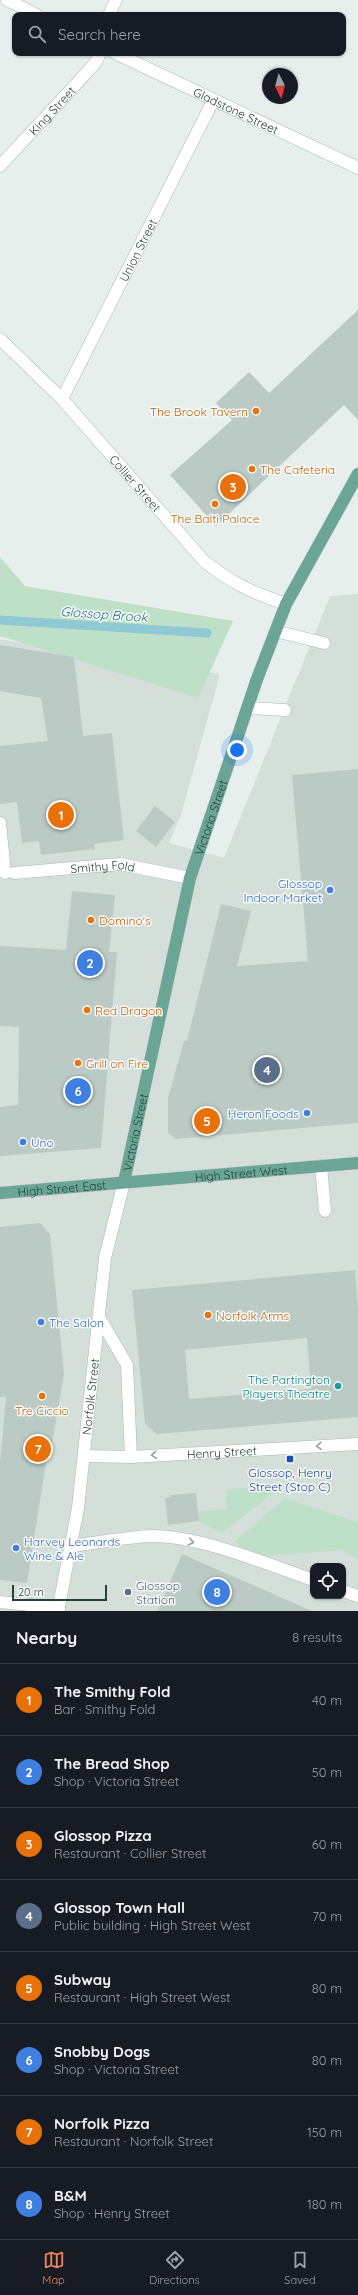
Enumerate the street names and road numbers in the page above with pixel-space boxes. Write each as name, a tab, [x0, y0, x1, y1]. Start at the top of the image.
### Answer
street label: King Street	[25, 83, 78, 138]
street label: Gladstone Street	[191, 84, 281, 137]
street label: Union Street	[115, 216, 160, 284]
street label: Collier Street	[107, 451, 165, 515]
street label: Victoria Street	[191, 778, 230, 857]
street label: Smithy Fold	[70, 856, 136, 876]
street label: Victoria Street	[119, 1092, 150, 1172]
street label: High Street West	[194, 1161, 288, 1184]
street label: High Street East	[17, 1177, 107, 1199]
street label: Norfolk Street	[78, 1357, 102, 1436]
street label: Henry Street	[187, 1442, 257, 1461]

